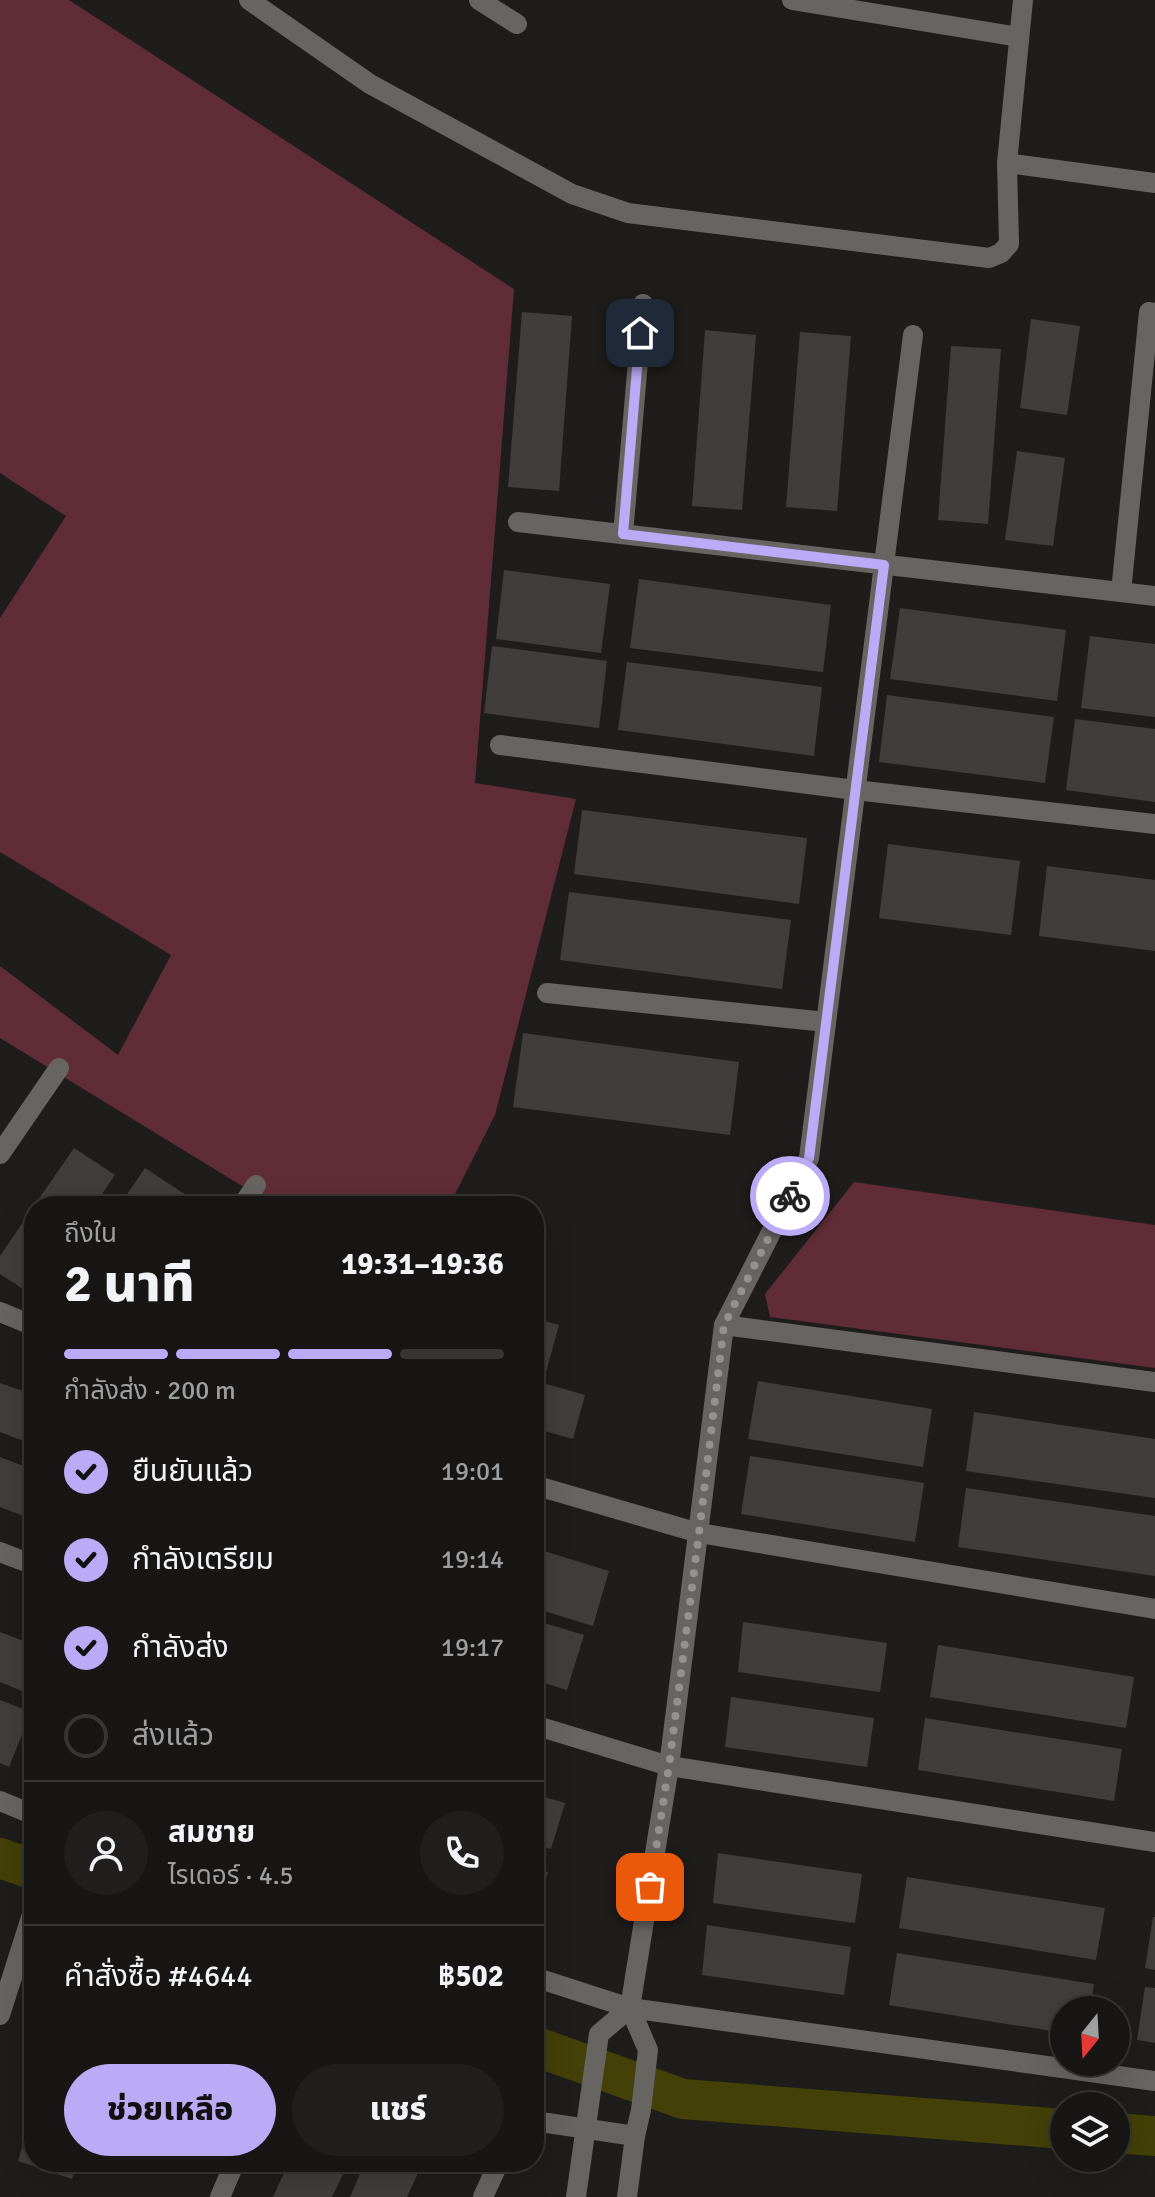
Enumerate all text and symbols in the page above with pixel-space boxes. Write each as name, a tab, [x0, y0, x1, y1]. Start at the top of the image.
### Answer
pin	[606, 299, 674, 367]
icon: home	[618, 311, 662, 355]
courier	[750, 1156, 830, 1236]
icon: bike	[768, 1174, 812, 1218]
text: ถึงใน	[64, 1218, 117, 1250]
text: 19:31–19:36	[341, 1246, 504, 1283]
text: 2 นาที	[64, 1252, 195, 1316]
text: กำลังส่ง · 200 m	[64, 1375, 236, 1407]
icon: check	[64, 1450, 108, 1494]
text: ยืนยันแล้ว	[132, 1453, 253, 1490]
text: 19:01	[441, 1456, 504, 1488]
icon: check	[64, 1538, 108, 1582]
text: กำลังเตรียม	[132, 1541, 274, 1578]
text: 19:14	[441, 1544, 504, 1576]
icon: check	[64, 1626, 108, 1670]
text: กำลังส่ง	[132, 1629, 229, 1666]
text: 19:17	[441, 1632, 504, 1664]
text: ส่งแล้ว	[132, 1717, 214, 1754]
button: person	[64, 1811, 148, 1895]
button: phone	[420, 1811, 504, 1895]
text: สมชาย	[168, 1814, 255, 1851]
pin	[616, 1853, 684, 1921]
text: ไรเดอร์ · 4.5	[168, 1860, 294, 1892]
icon: bag	[628, 1865, 672, 1909]
text: คำสั่งซื้อ #4644	[64, 1958, 253, 1995]
text: ฿502	[438, 1958, 504, 1995]
north arrow	[1050, 1996, 1130, 2076]
map controls	[1050, 1996, 1130, 2172]
button: ช่วยเหลือ	[64, 2064, 276, 2156]
button: แชร์	[292, 2064, 504, 2156]
button: layers	[1050, 2092, 1130, 2172]

